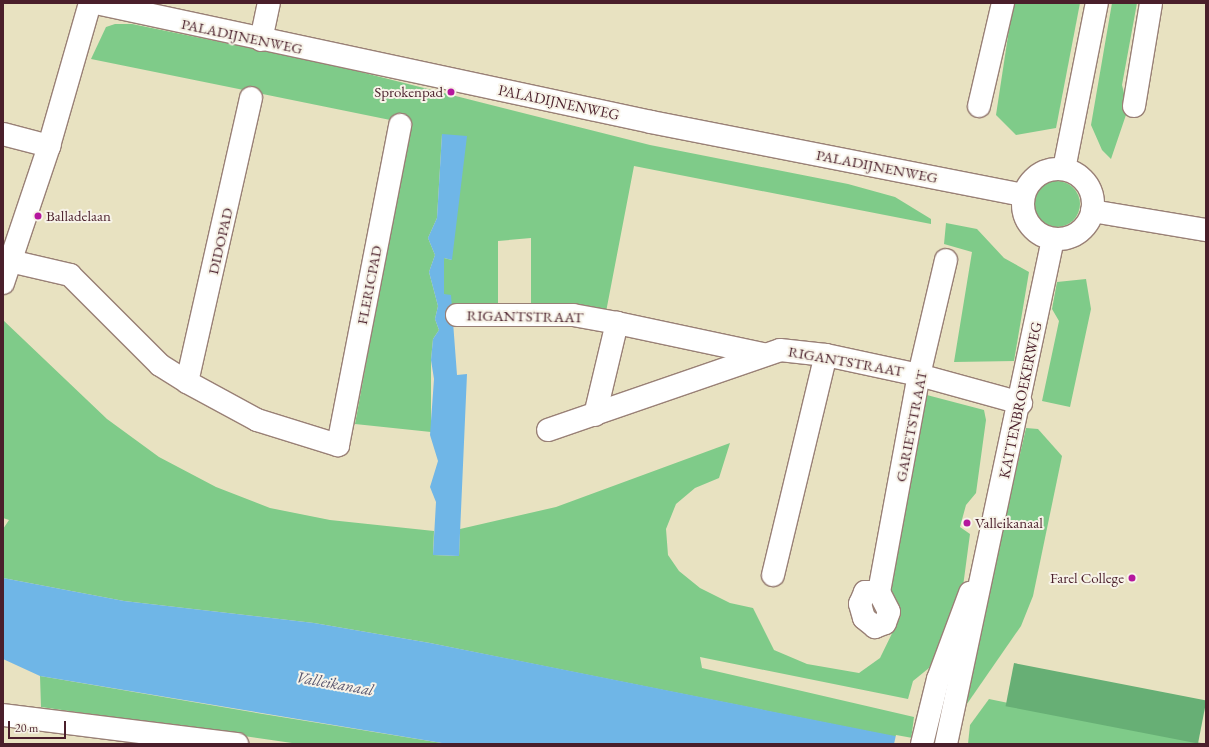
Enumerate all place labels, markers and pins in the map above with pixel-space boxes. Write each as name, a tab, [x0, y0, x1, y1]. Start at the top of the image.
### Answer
place label: Sprokenpad	[374, 83, 443, 101]
marker: Sprokenpad	[446, 87, 456, 97]
place label: Balladelaan	[46, 207, 111, 225]
marker: Balladelaan	[33, 211, 43, 221]
place label: Valleikanaal	[975, 514, 1043, 532]
marker: Valleikanaal	[962, 518, 972, 528]
place label: Farel College	[1050, 569, 1124, 587]
marker: Farel College	[1127, 573, 1137, 583]

